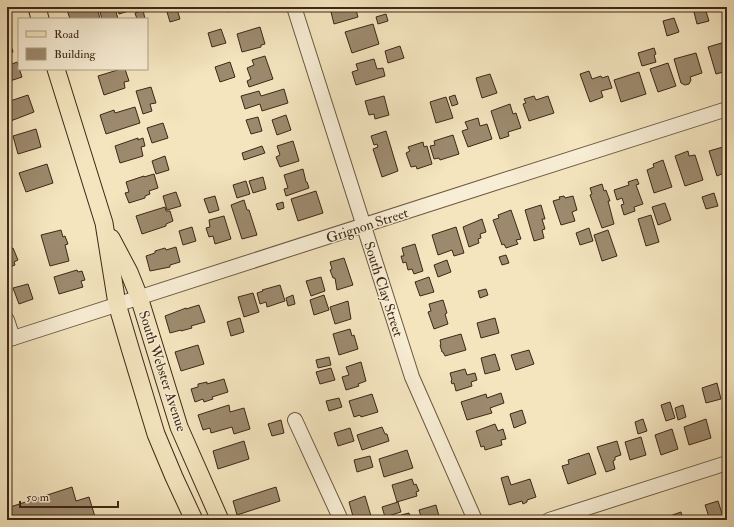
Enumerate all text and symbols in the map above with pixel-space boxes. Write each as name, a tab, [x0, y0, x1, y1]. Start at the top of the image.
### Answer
legend	[18, 18, 148, 70]
text: Road	[54, 27, 79, 42]
text: Building	[54, 47, 97, 62]
street label: Grignon Street	[324, 204, 411, 247]
street label: South Clay Street	[359, 240, 407, 340]
street label: South Webster Avenue	[135, 309, 190, 434]
scale bar	[20, 483, 118, 509]
text: 50 m	[26, 490, 50, 505]

